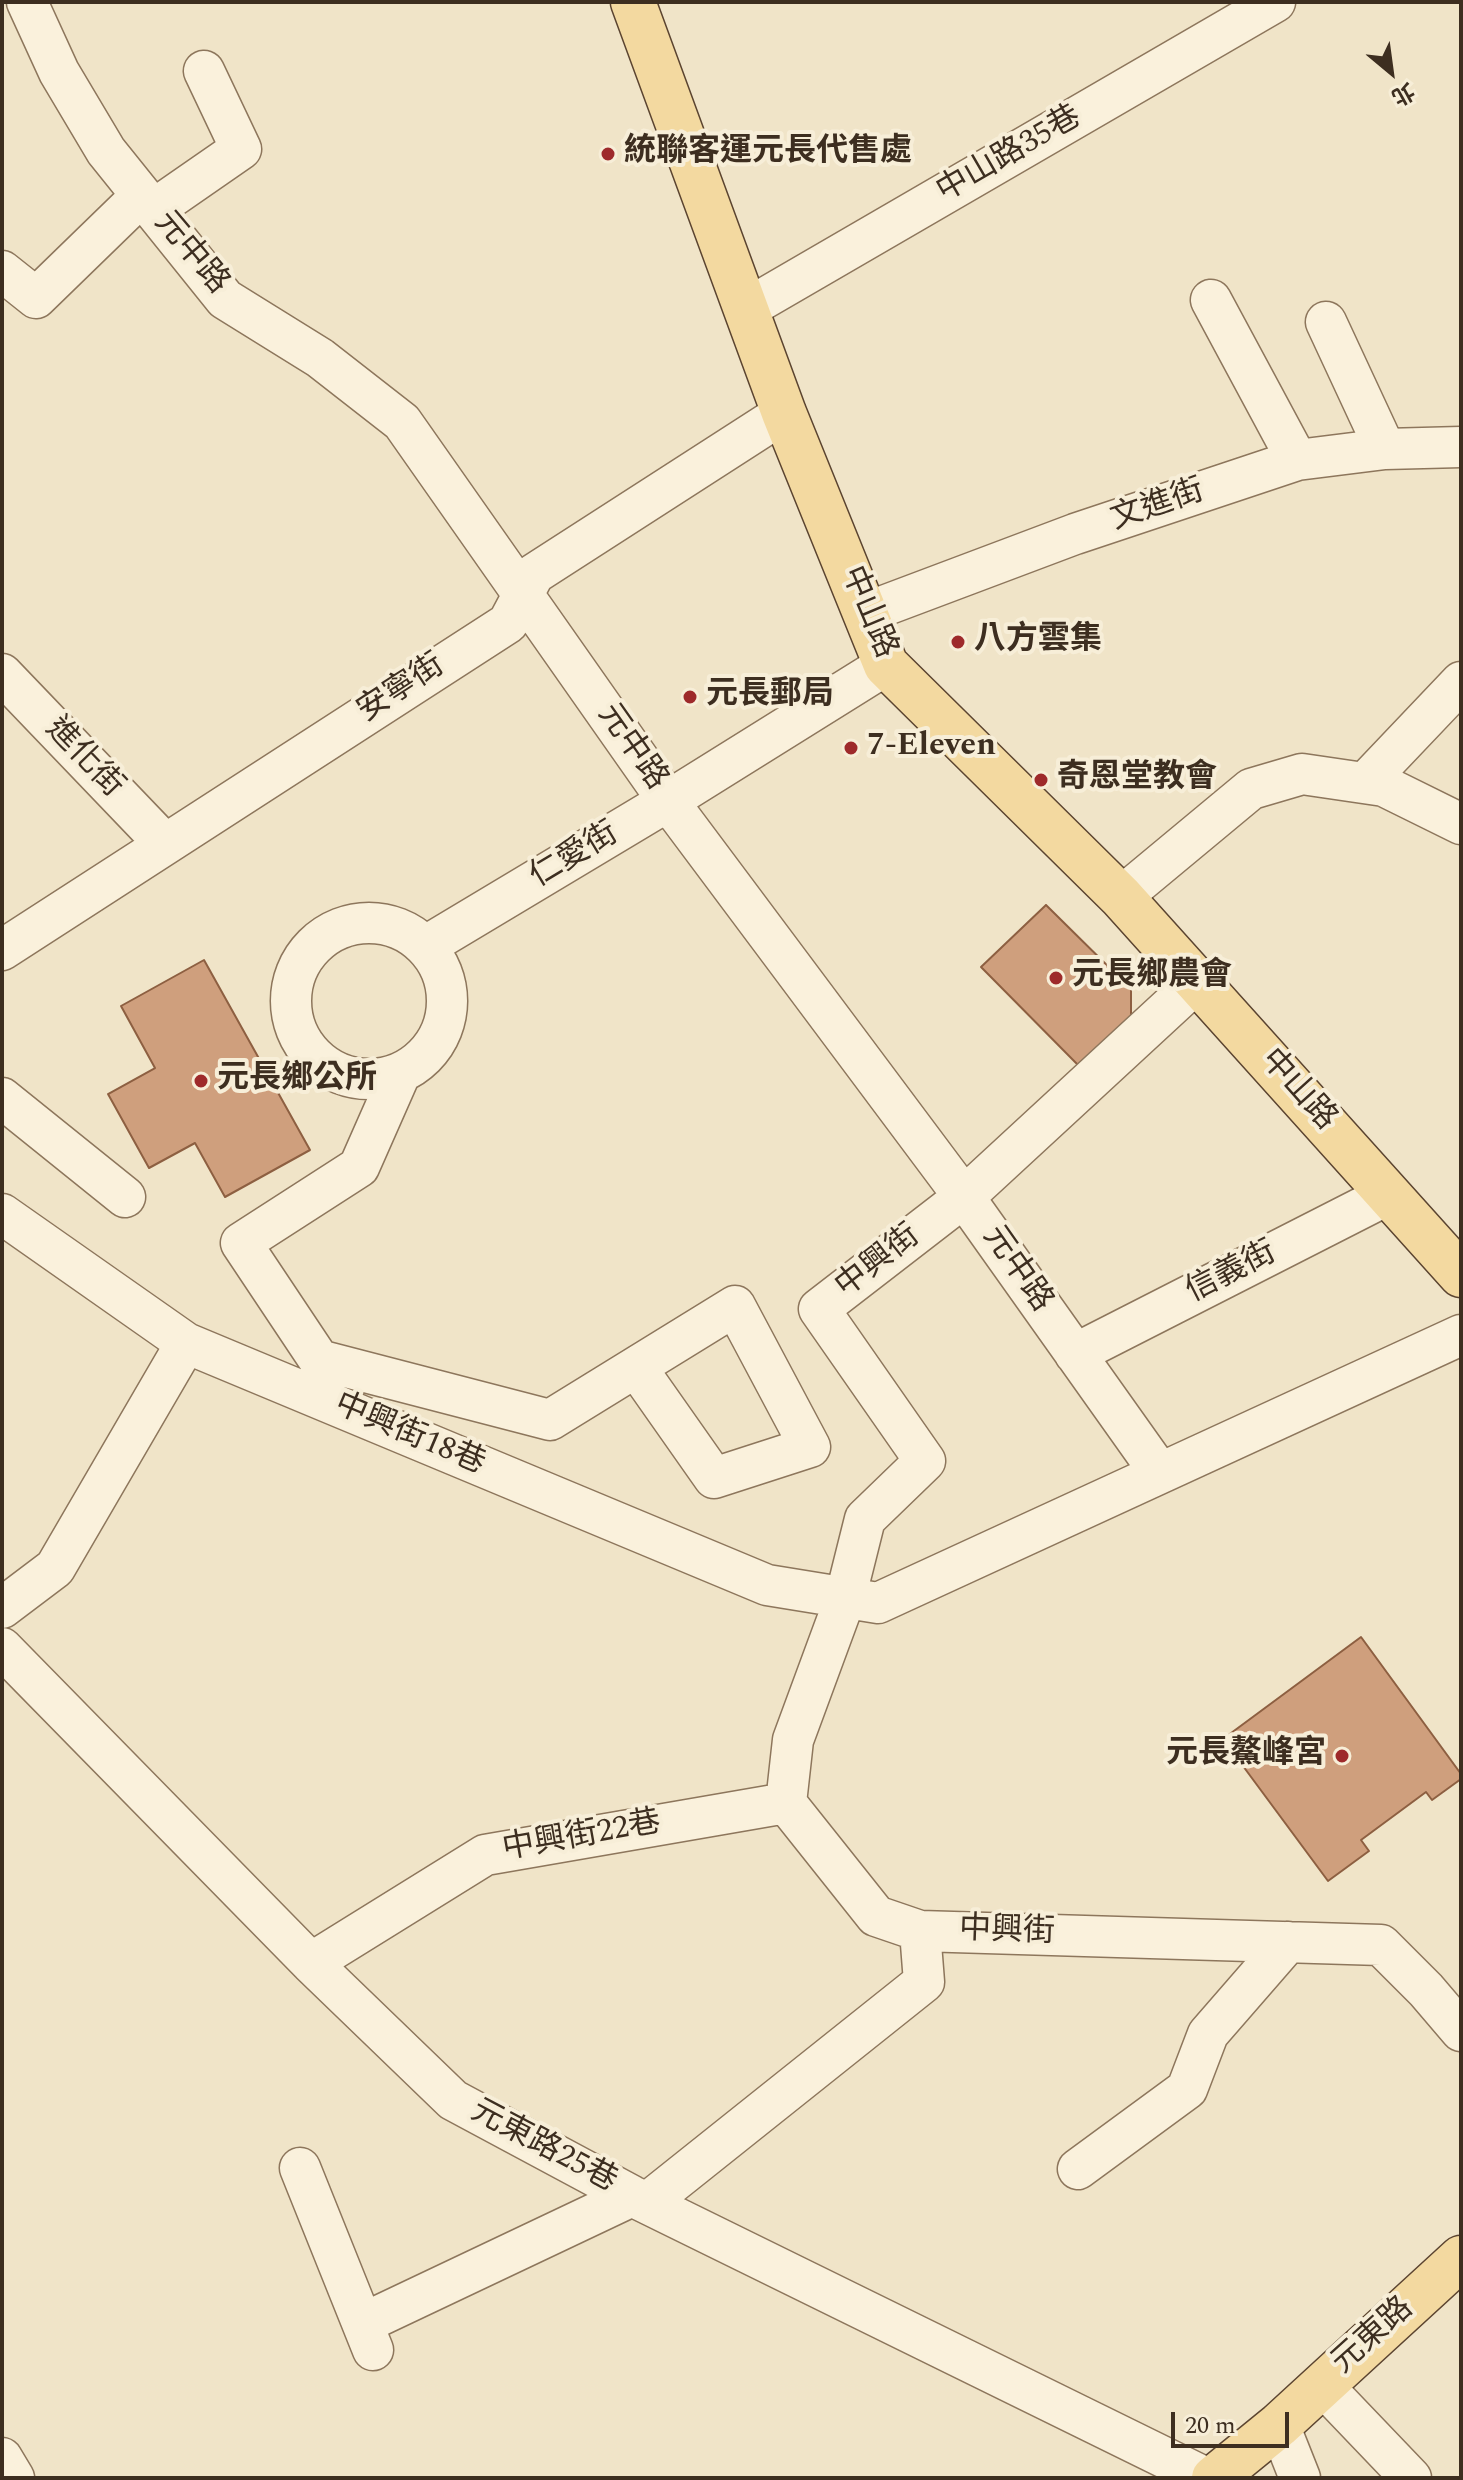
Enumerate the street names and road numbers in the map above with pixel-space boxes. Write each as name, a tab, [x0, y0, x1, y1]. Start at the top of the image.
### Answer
street label: 中山路35巷	[931, 99, 1089, 213]
street label: 元中路	[144, 205, 236, 303]
street label: 文進街	[1106, 473, 1210, 541]
street label: 中山路	[831, 561, 903, 665]
street label: 安寧街	[351, 648, 453, 732]
street label: 元中路	[588, 698, 674, 798]
street label: 進化街	[36, 711, 130, 807]
street label: 仁愛街	[524, 816, 626, 898]
street label: 中山路	[1251, 1042, 1343, 1140]
street label: 中興街	[829, 1218, 929, 1308]
street label: 元中路	[973, 1220, 1059, 1320]
street label: 信義街	[1181, 1235, 1283, 1313]
street label: 中興街18巷	[328, 1387, 490, 1485]
street label: 中興街22巷	[500, 1805, 664, 1871]
street label: 中興街	[958, 1912, 1056, 1954]
street label: 元東路25巷	[463, 2093, 623, 2203]
street label: 元東路	[1325, 2291, 1423, 2383]

